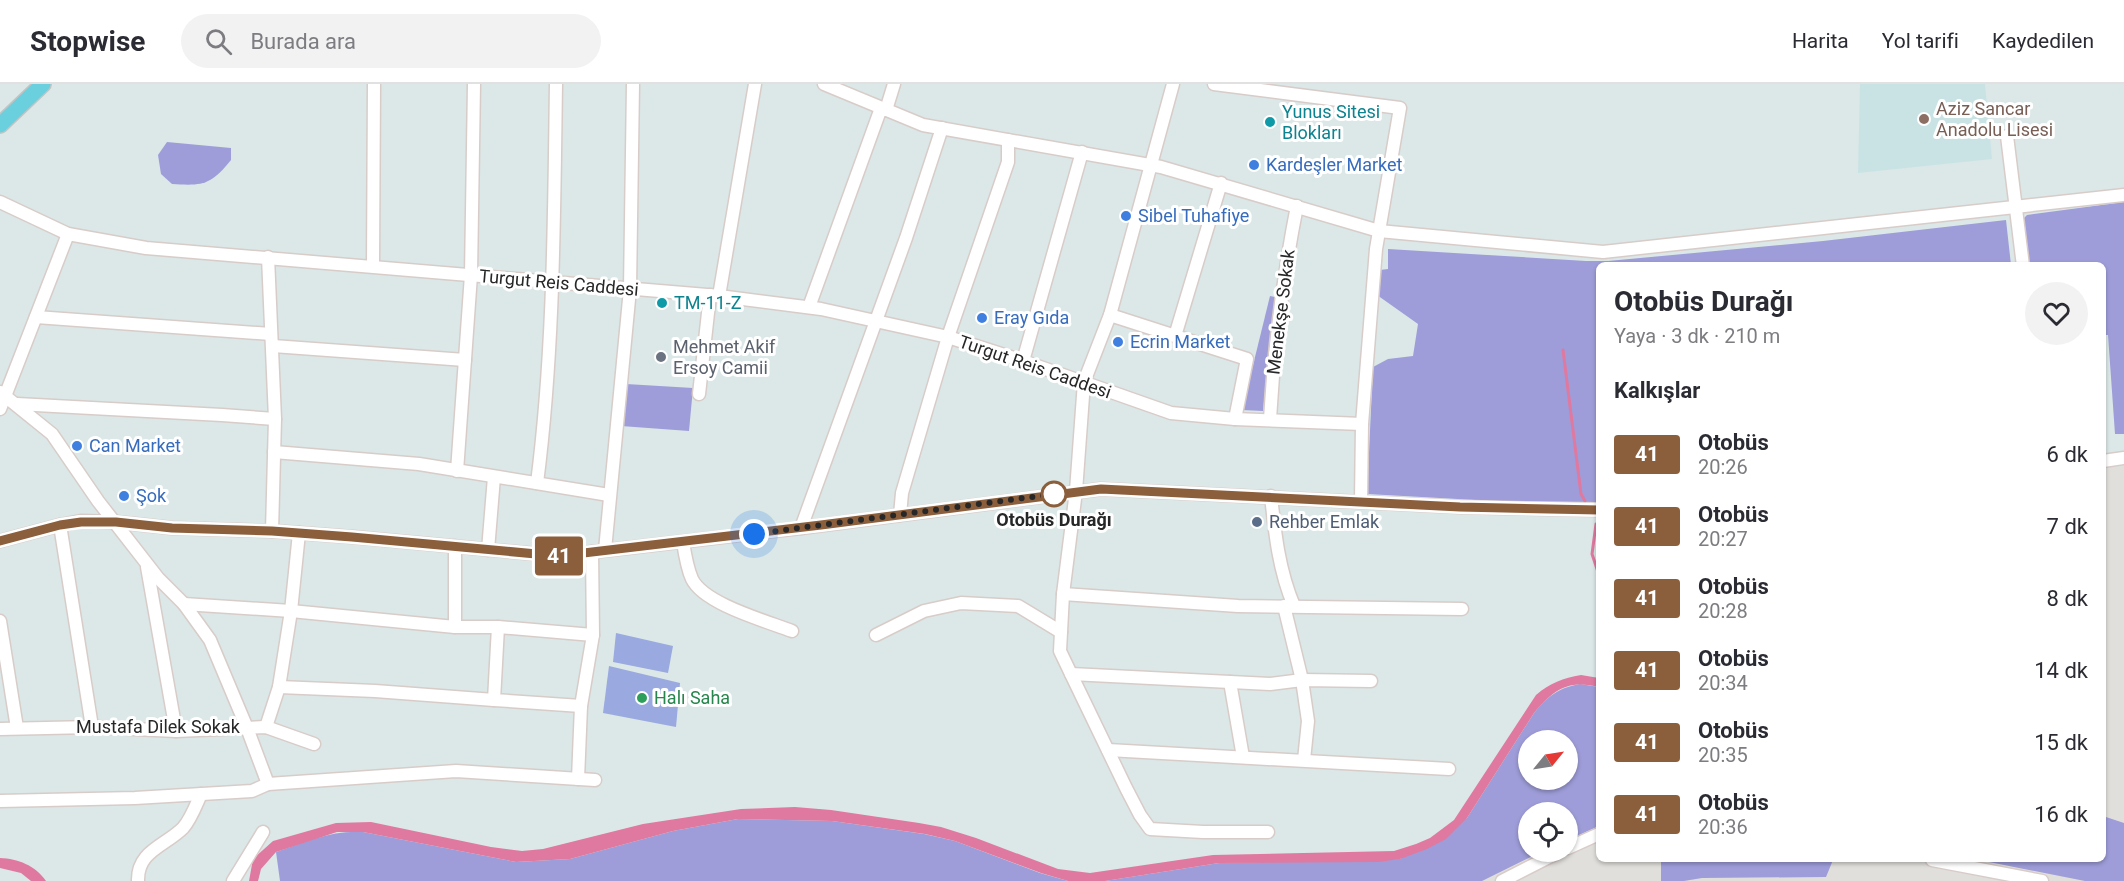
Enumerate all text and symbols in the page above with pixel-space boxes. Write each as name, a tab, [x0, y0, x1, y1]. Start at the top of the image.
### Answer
search box	[181, 14, 601, 68]
text: Stopwise	[30, 25, 145, 58]
icon: search	[202, 25, 235, 58]
text: Burada ara	[250, 29, 356, 54]
text: Harita	[1792, 29, 1849, 53]
text: Yol tarifi	[1882, 29, 1959, 53]
text: Kaydedilen	[1992, 29, 2094, 53]
place label: Aziz Sancar Anadolu Lisesi	[1936, 98, 2053, 140]
place label: Yunus Sitesi Blokları	[1282, 101, 1380, 143]
marker: Aziz Sancar Anadolu Lisesi	[1917, 112, 1931, 126]
marker: Yunus Sitesi Blokları	[1263, 115, 1277, 129]
place label: Kardeşler Market	[1266, 154, 1403, 175]
marker: Kardeşler Market	[1247, 158, 1261, 172]
place label: Sibel Tuhafiye	[1138, 205, 1249, 226]
marker: Sibel Tuhafiye	[1119, 209, 1133, 223]
street label: Menekşe Sokak	[1262, 247, 1299, 376]
street label: Turgut Reis Caddesi	[478, 265, 640, 300]
button: heart	[2025, 282, 2088, 345]
text: Otobüs Durağı	[1614, 285, 1793, 318]
place label: TM-11-Z	[674, 292, 742, 313]
marker: TM-11-Z	[655, 296, 669, 310]
place label: Eray Gıda	[994, 307, 1069, 328]
marker: Eray Gıda	[975, 311, 989, 325]
text: Yaya · 3 dk · 210 m	[1614, 324, 1780, 348]
street label: Turgut Reis Caddesi	[956, 331, 1114, 402]
place label: Ecrin Market	[1130, 331, 1230, 352]
marker: Ecrin Market	[1111, 335, 1125, 349]
place label: Mehmet Akif Ersoy Camii	[673, 336, 776, 378]
marker: Mehmet Akif Ersoy Camii	[654, 350, 668, 364]
text: Kalkışlar	[1614, 378, 1700, 403]
text: Otobüs	[1698, 430, 1769, 455]
place label: Can Market	[89, 435, 181, 456]
marker: Can Market	[70, 439, 84, 453]
text: 41	[1635, 442, 1659, 466]
text: 6 dk	[2047, 442, 2088, 467]
text: 20:26	[1698, 455, 1748, 479]
marker: Otobüs Durağı	[1041, 481, 1067, 507]
place label: Şok	[136, 485, 167, 506]
marker: Şok	[117, 489, 131, 503]
text: Otobüs	[1698, 502, 1769, 527]
place label: Otobüs Durağı	[996, 509, 1112, 530]
place label: Rehber Emlak	[1269, 511, 1380, 532]
text: 41	[1635, 514, 1659, 538]
text: 7 dk	[2047, 514, 2088, 539]
marker: Rehber Emlak	[1250, 515, 1264, 529]
your location	[739, 519, 769, 549]
text: 20:27	[1698, 527, 1748, 551]
line badge: 41	[532, 536, 586, 576]
text: 41	[547, 544, 571, 568]
text: Otobüs	[1698, 574, 1769, 599]
text: 41	[1635, 586, 1659, 610]
text: 8 dk	[2047, 586, 2088, 611]
text: 20:28	[1698, 599, 1748, 623]
text: Otobüs	[1698, 646, 1769, 671]
text: 41	[1635, 658, 1659, 682]
text: 14 dk	[2034, 658, 2088, 683]
text: 20:34	[1698, 671, 1748, 695]
place label: Halı Saha	[654, 687, 730, 708]
marker: Halı Saha	[635, 691, 649, 705]
street label: Mustafa Dilek Sokak	[76, 716, 241, 737]
text: Otobüs	[1698, 718, 1769, 743]
north arrow	[1518, 730, 1578, 790]
map controls	[1518, 730, 1578, 862]
text: 41	[1635, 730, 1659, 754]
text: 15 dk	[2034, 730, 2088, 755]
text: 20:35	[1698, 743, 1748, 767]
text: Otobüs	[1698, 790, 1769, 815]
button: locate	[1518, 802, 1578, 862]
text: 41	[1635, 802, 1659, 826]
text: 16 dk	[2034, 802, 2088, 827]
text: 20:36	[1698, 815, 1748, 839]

